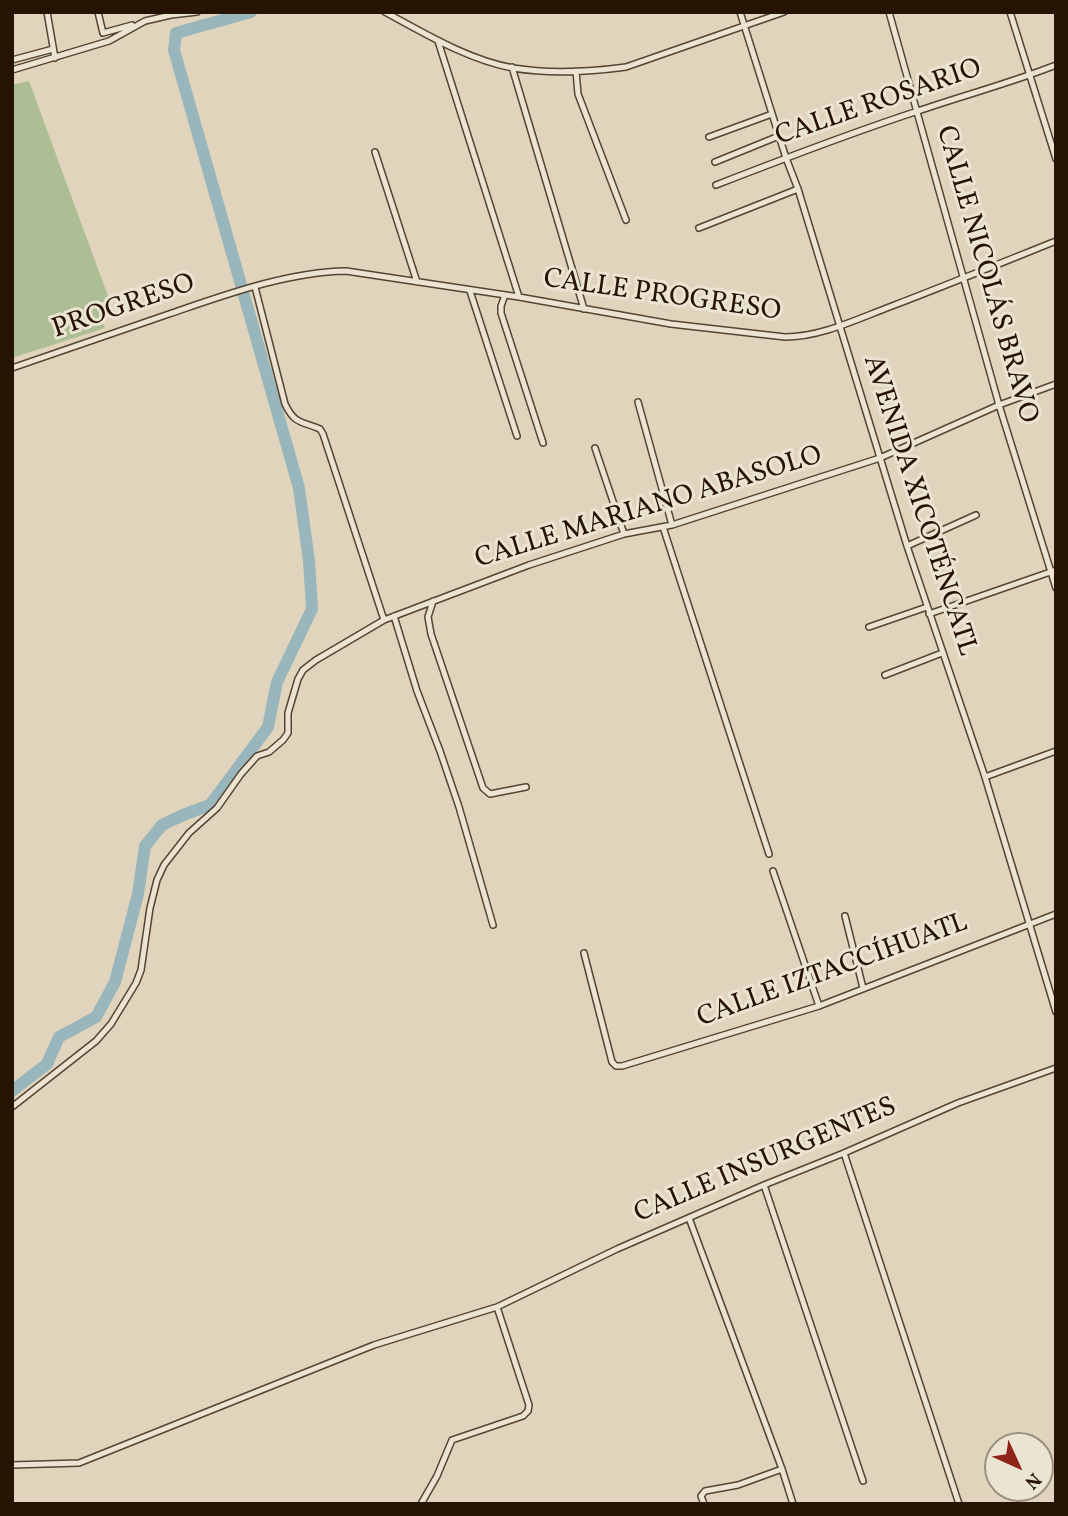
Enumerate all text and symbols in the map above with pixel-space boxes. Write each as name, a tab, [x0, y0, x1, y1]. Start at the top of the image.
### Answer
street label: CALLE ROSARIO	[772, 53, 986, 155]
street label: CALLE NICOLÁS BRAVO	[926, 122, 1044, 428]
street label: CALLE PROGRESO	[541, 264, 783, 330]
street label: PROGRESO	[48, 268, 200, 348]
street label: AVENIDA XICOTÉNCATL	[854, 351, 982, 661]
street label: CALLE MARIANO ABASOLO	[472, 440, 826, 578]
street label: CALLE IZTACCÍHUATL	[693, 907, 973, 1037]
street label: CALLE INSURGENTES	[630, 1092, 902, 1232]
north arrow	[984, 1432, 1054, 1502]
text: N	[1018, 1466, 1047, 1494]

